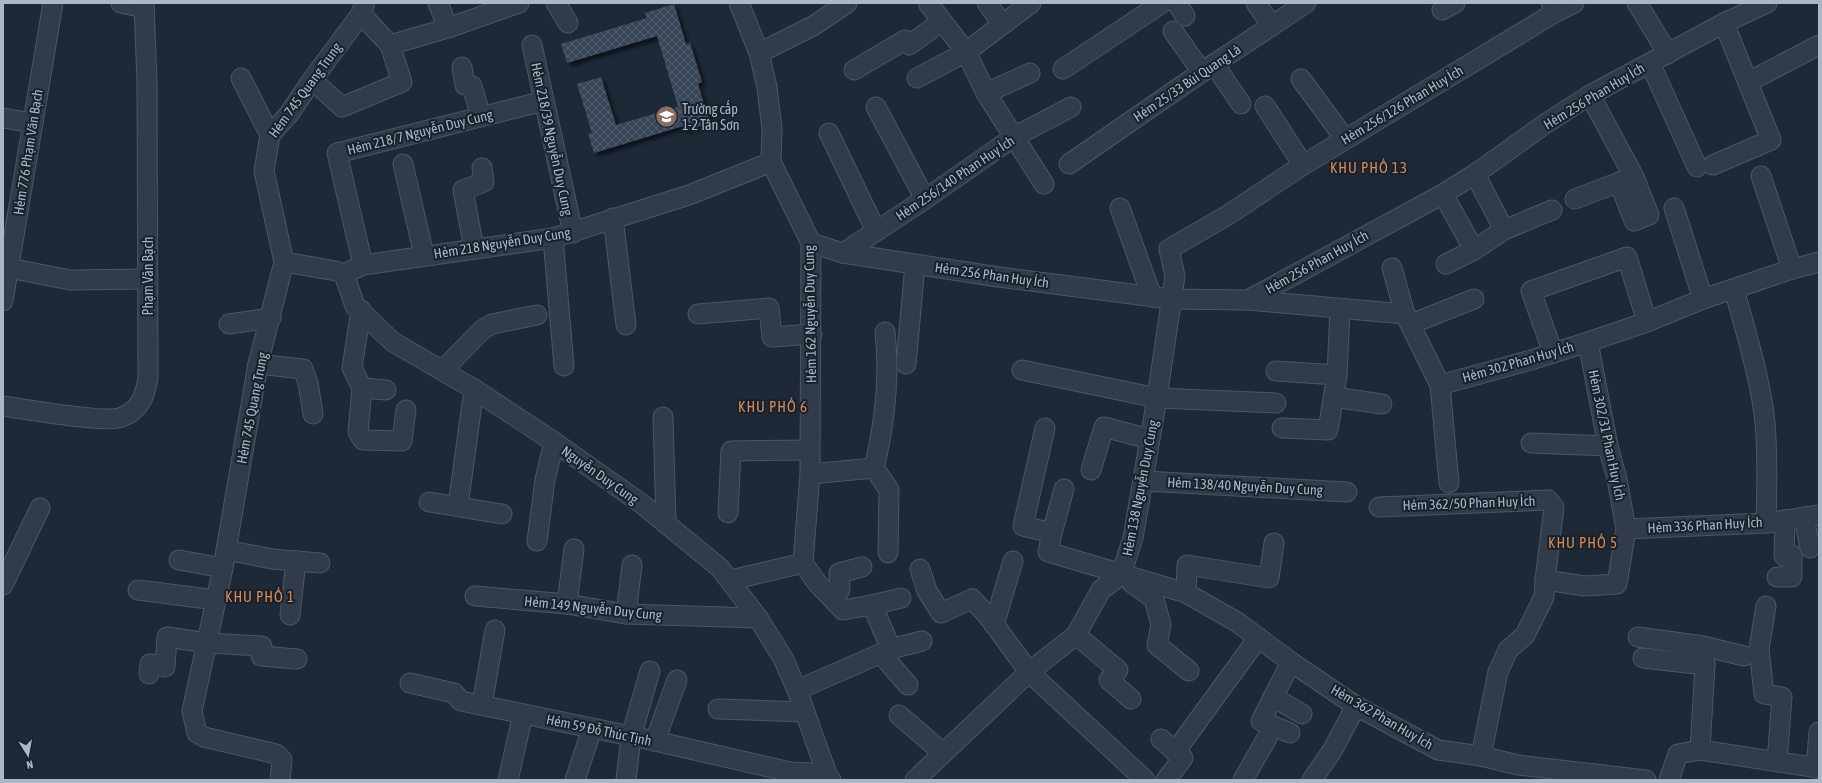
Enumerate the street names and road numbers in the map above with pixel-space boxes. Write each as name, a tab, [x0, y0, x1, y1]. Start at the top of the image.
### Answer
street label: Hẻm 745 Quang Trung	[265, 39, 345, 141]
street label: Hẻm 25/33 Bùi Quang Là	[1130, 41, 1244, 125]
street label: Hẻm 256 Phan Huy Ích	[1541, 59, 1647, 133]
street label: Hẻm 218/39 Nguyễn Duy Cung	[528, 61, 576, 217]
street label: Hẻm 256/126 Phan Huy Ích	[1338, 62, 1466, 148]
street label: Hẻm 776 Phạm Văn Bạch	[10, 88, 46, 216]
street label: Hẻm 218/7 Nguyễn Duy Cung	[346, 106, 494, 158]
street label: Hẻm 256/140 Phan Huy Ích	[893, 132, 1017, 224]
street label: Hẻm 218 Nguyễn Duy Cung	[433, 224, 571, 262]
street label: Hẻm 256 Phan Huy Ích	[1263, 227, 1371, 297]
street label: Phạm Văn Bạch	[140, 237, 156, 315]
street label: Hẻm 162 Nguyễn Duy Cung	[801, 245, 819, 383]
street label: Hẻm 256 Phan Huy Ích	[934, 259, 1050, 291]
street label: Hẻm 302 Phan Huy Ích	[1460, 338, 1576, 386]
street label: Hẻm 745 Quang Trung	[233, 351, 271, 465]
street label: Hẻm 302/31 Phan Huy Ích	[1585, 368, 1629, 502]
street label: Hẻm 138 Nguyễn Duy Cung	[1119, 419, 1161, 557]
street label: Nguyễn Duy Cung	[559, 443, 641, 507]
street label: Hẻm 138/40 Nguyễn Duy Cung	[1167, 474, 1323, 498]
street label: Hẻm 362/50 Phan Huy Ích	[1402, 493, 1536, 513]
street label: Hẻm 336 Phan Huy Ích	[1647, 514, 1763, 536]
street label: Hẻm 149 Nguyễn Duy Cung	[524, 593, 662, 623]
street label: Hẻm 362 Phan Huy Ích	[1328, 681, 1436, 753]
street label: Hẻm 59 Đỗ Thúc Tịnh	[545, 711, 653, 749]

